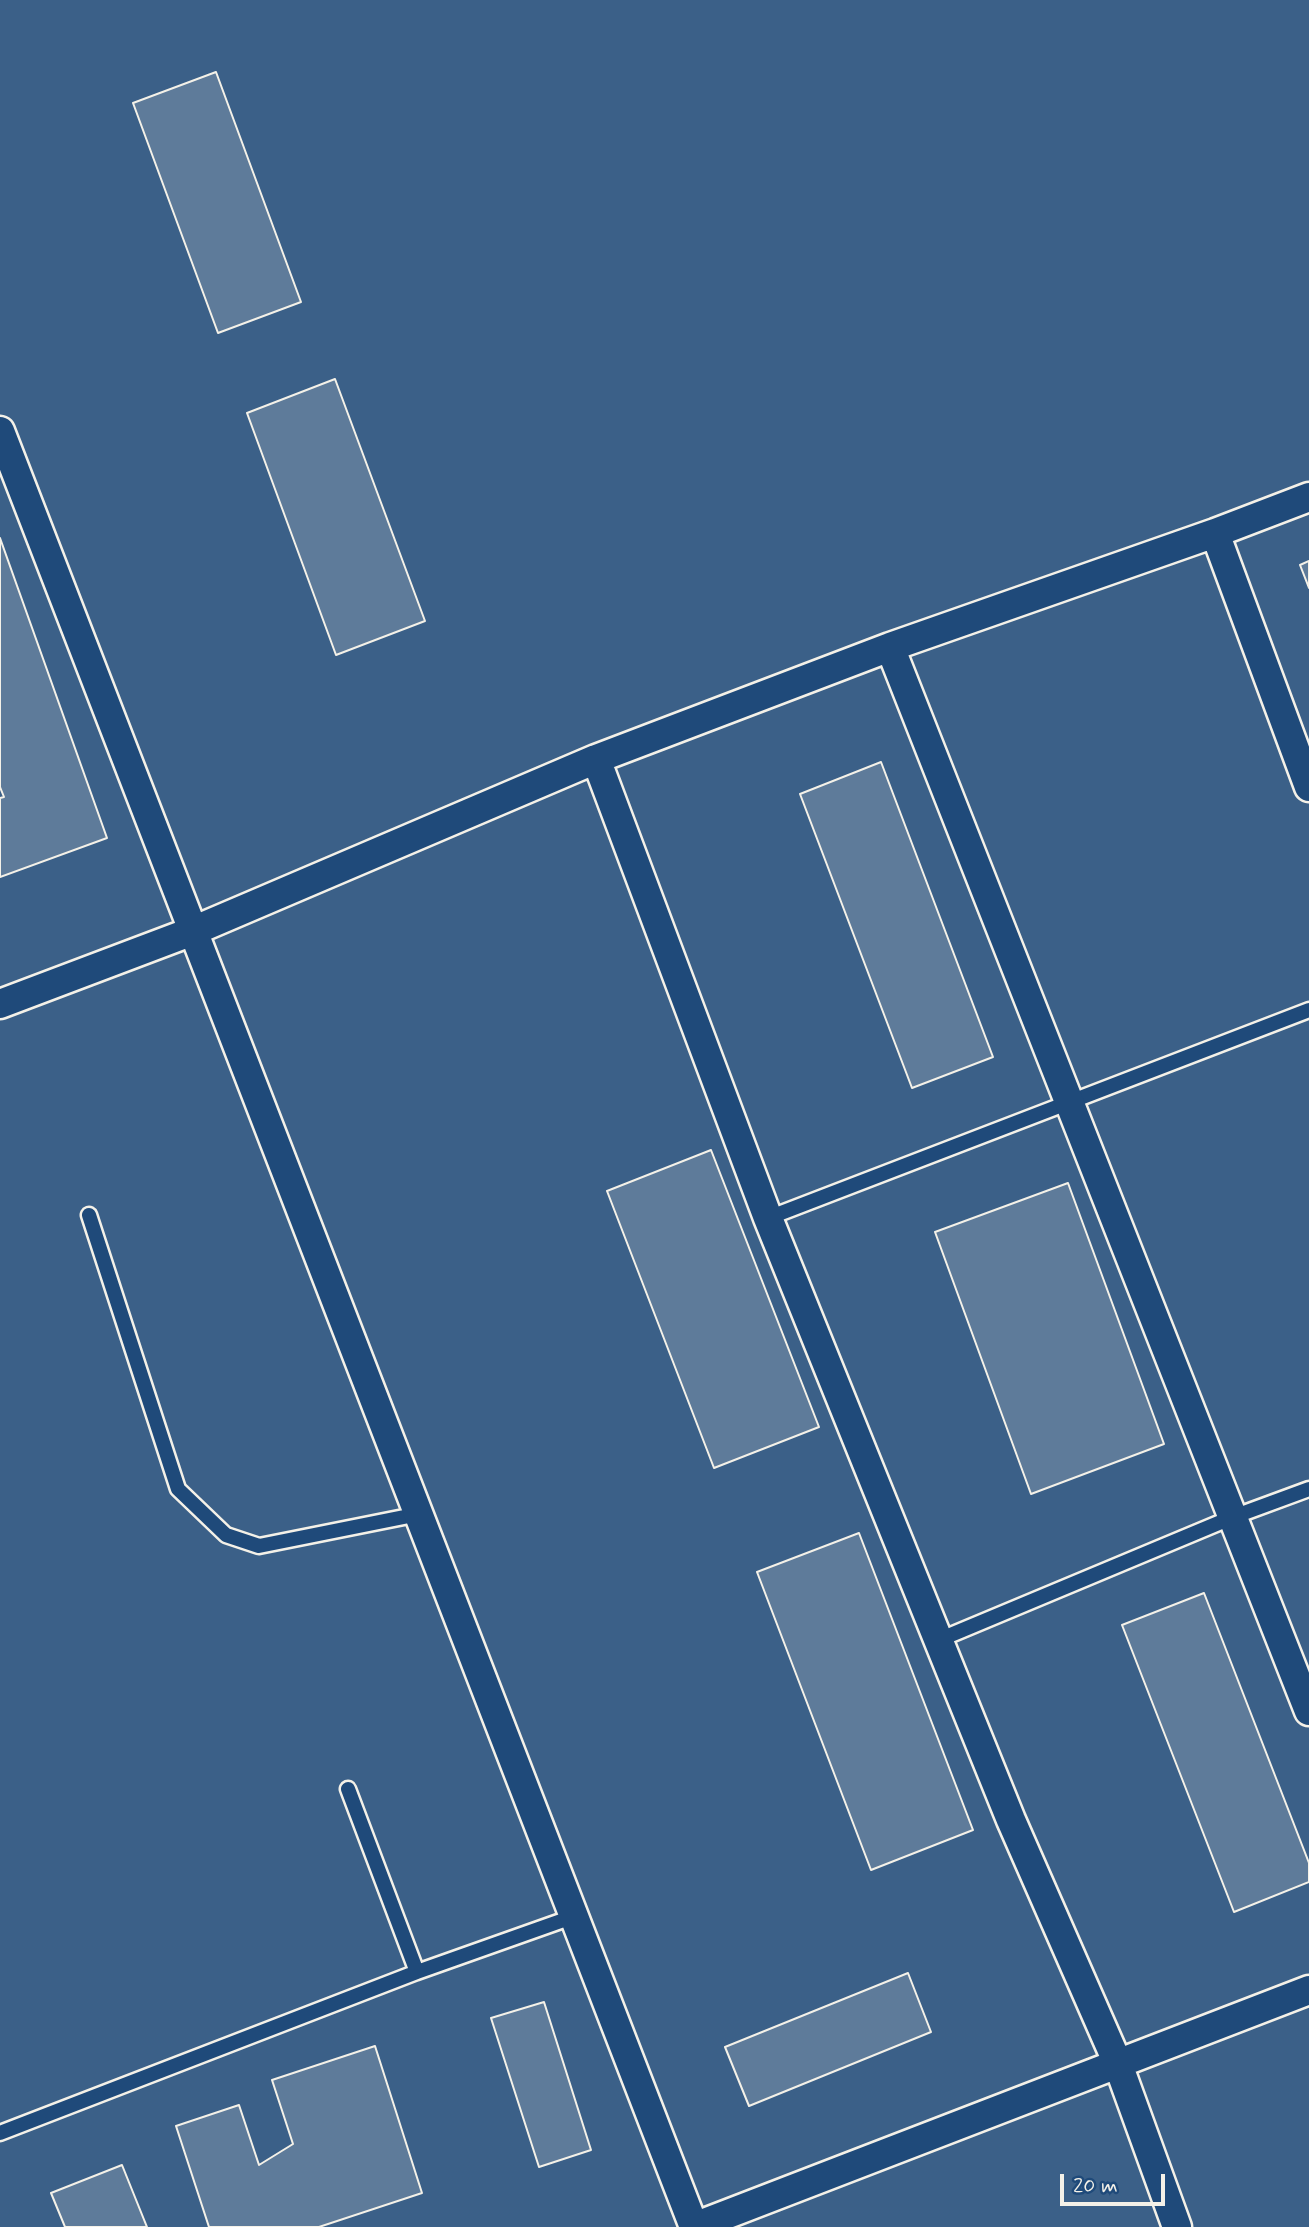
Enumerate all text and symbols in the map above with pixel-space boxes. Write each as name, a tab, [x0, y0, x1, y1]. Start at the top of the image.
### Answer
scale bar	[1064, 2160, 1169, 2204]
text: 20 m	[1073, 2172, 1118, 2200]

